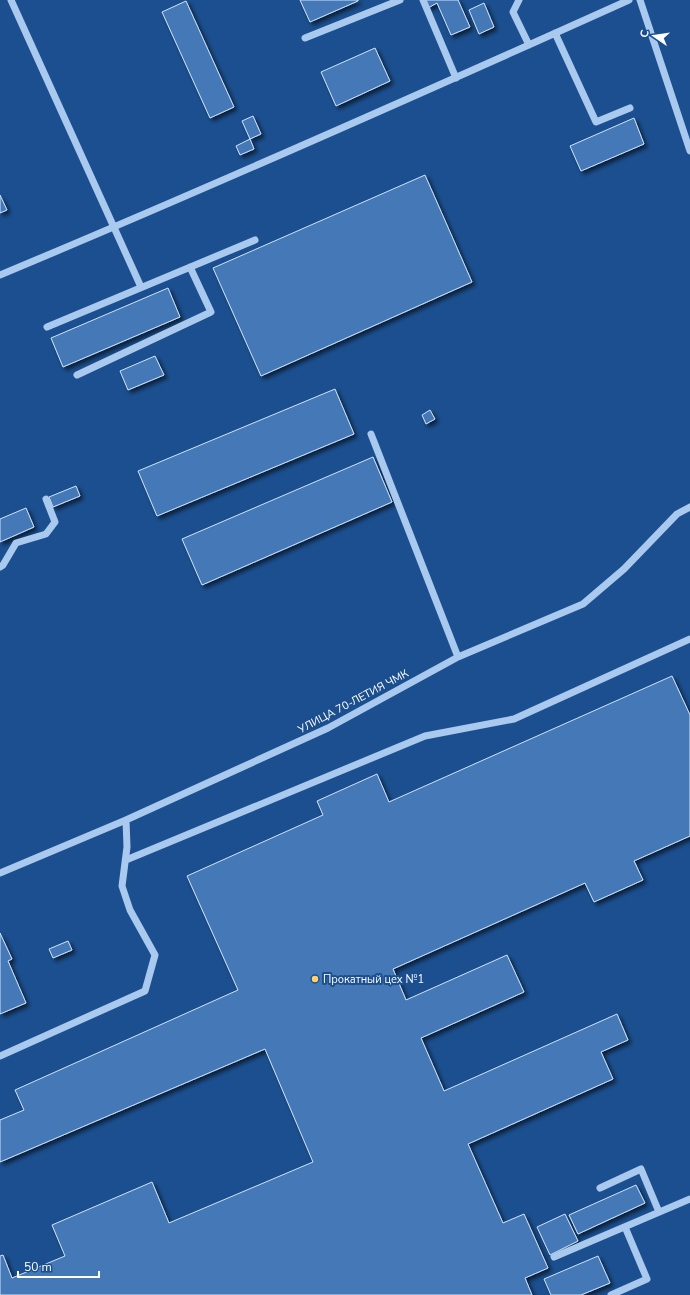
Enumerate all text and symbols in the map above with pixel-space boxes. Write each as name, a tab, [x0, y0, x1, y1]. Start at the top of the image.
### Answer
north arrow	[634, 16, 674, 56]
text: С	[637, 28, 653, 39]
street label: УЛИЦА 70-ЛЕТИЯ ЧМК	[294, 666, 411, 737]
place label: Прокатный цех №1	[323, 972, 424, 987]
marker: Прокатный цех №1	[310, 974, 320, 984]
scale bar	[18, 1253, 99, 1279]
text: 50 m	[24, 1259, 52, 1275]

